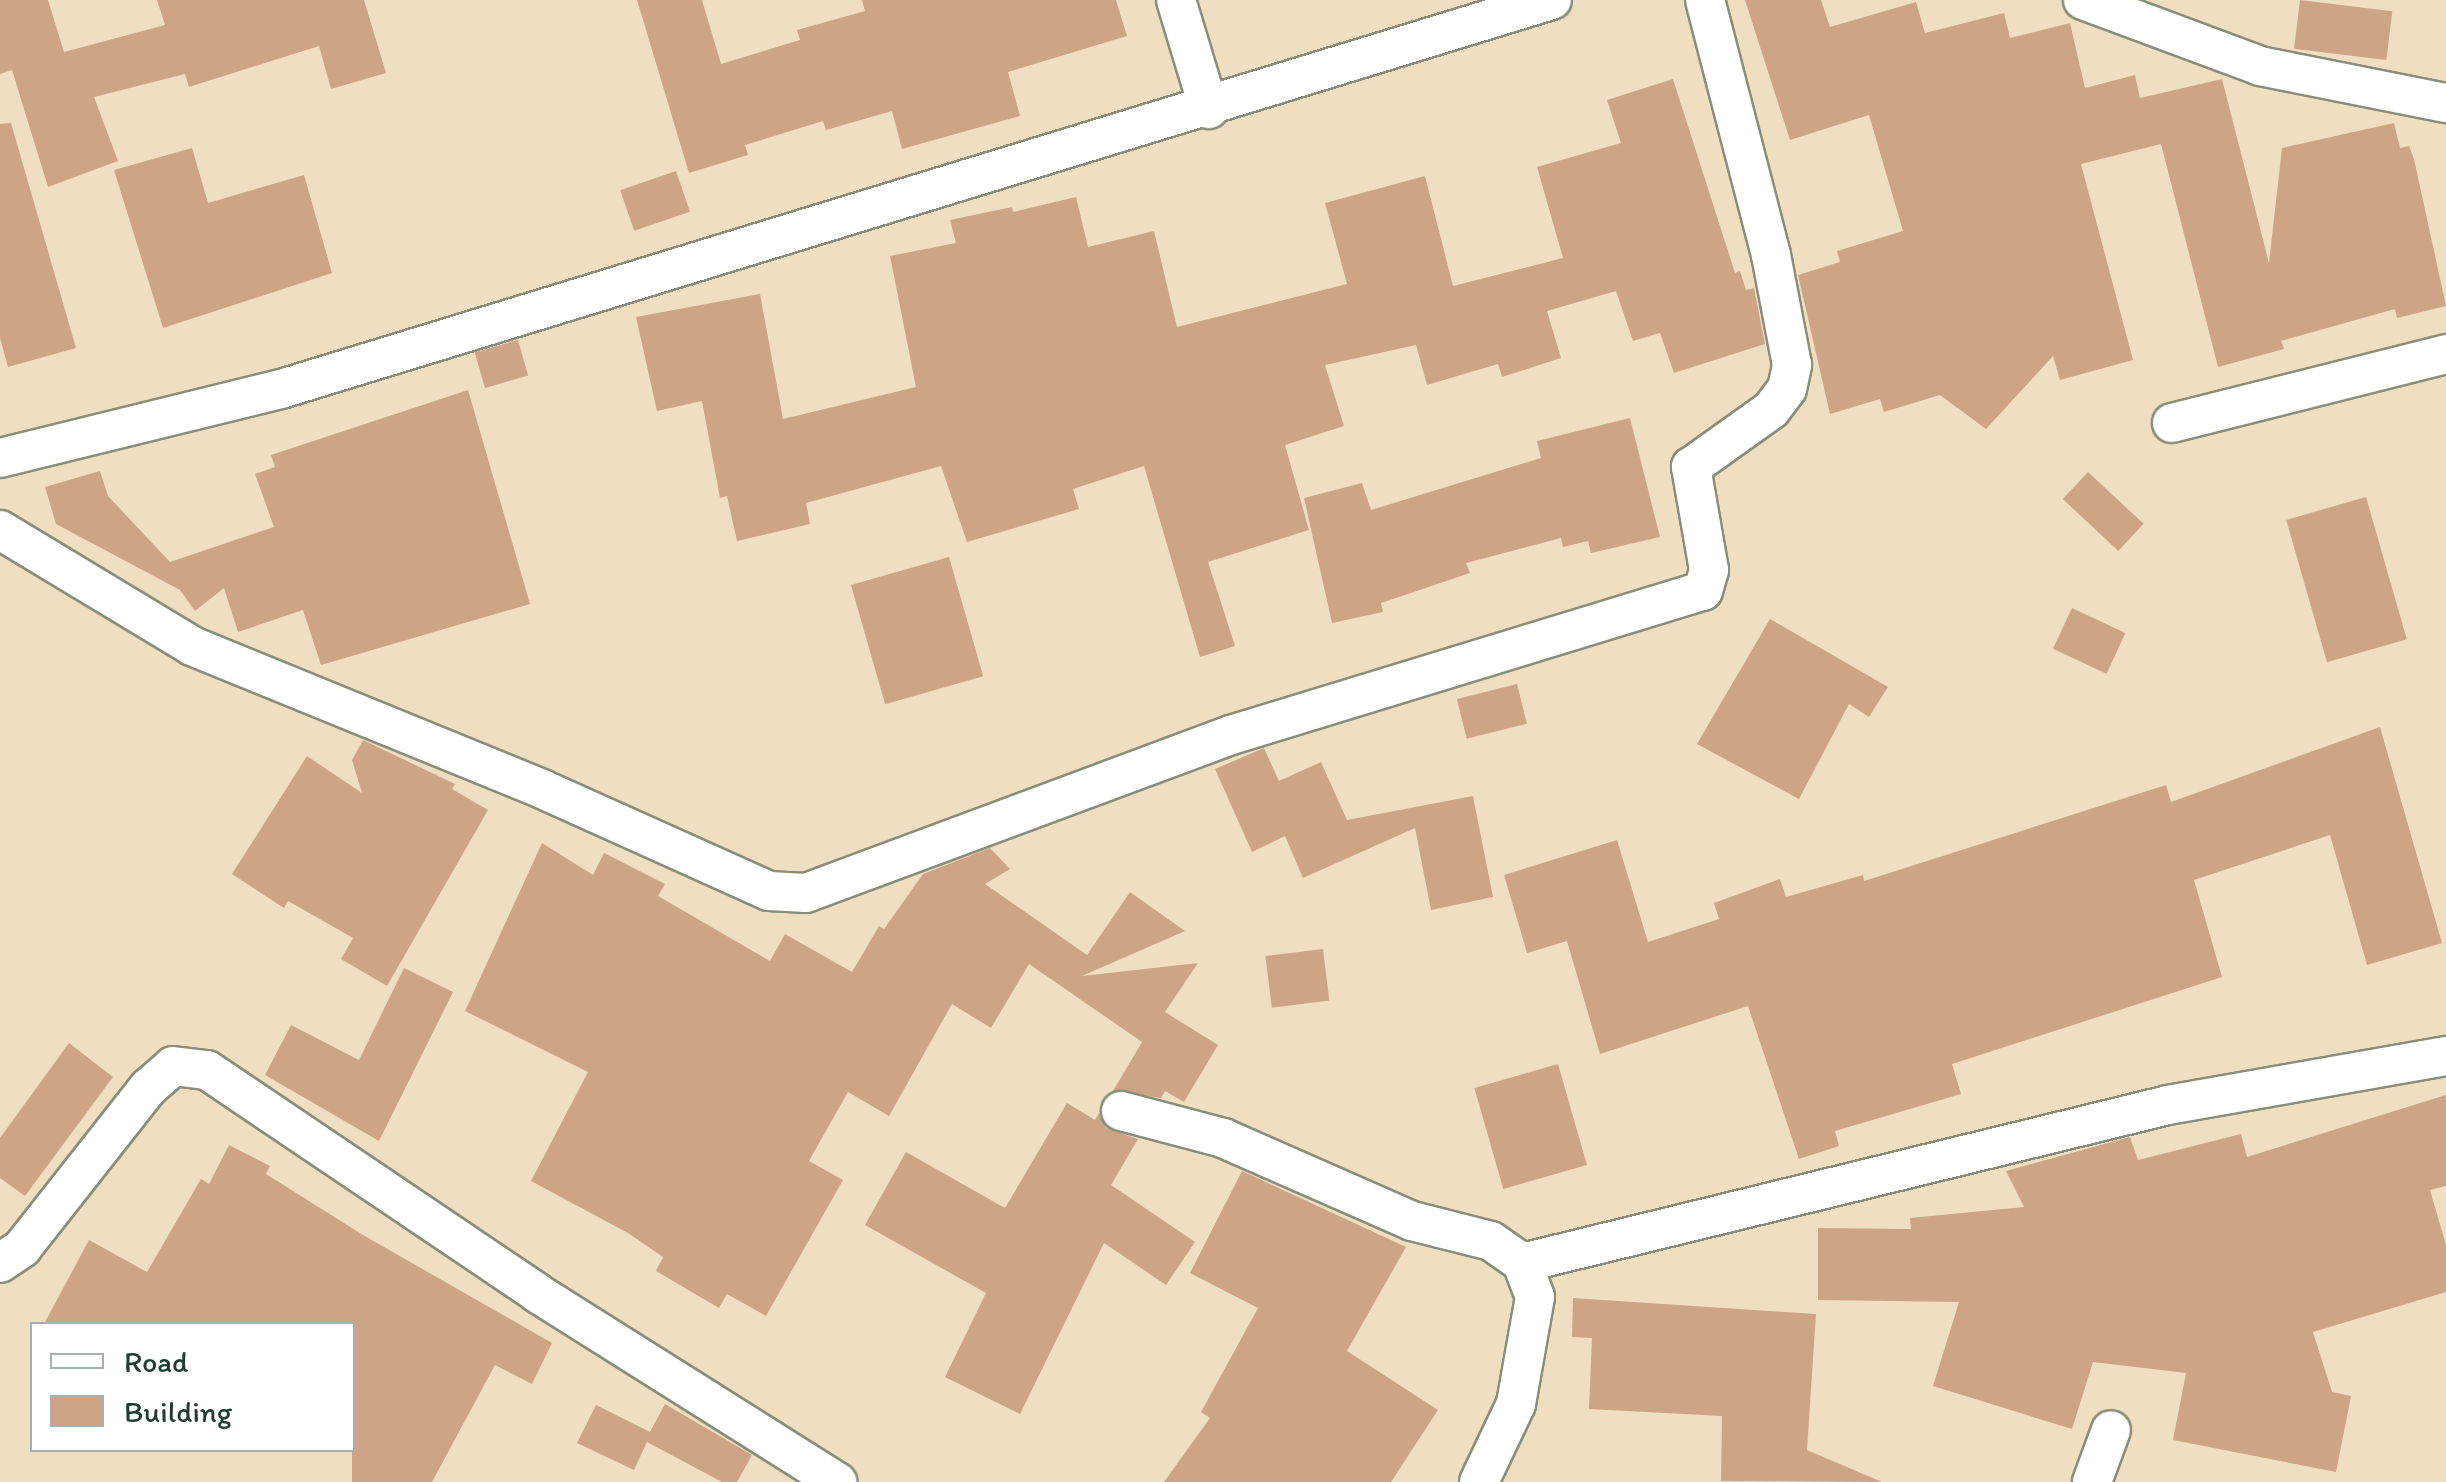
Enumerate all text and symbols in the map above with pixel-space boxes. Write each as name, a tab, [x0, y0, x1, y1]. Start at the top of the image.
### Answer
legend	[30, 1322, 355, 1452]
text: Road	[124, 1343, 189, 1380]
text: Building	[124, 1393, 232, 1430]

